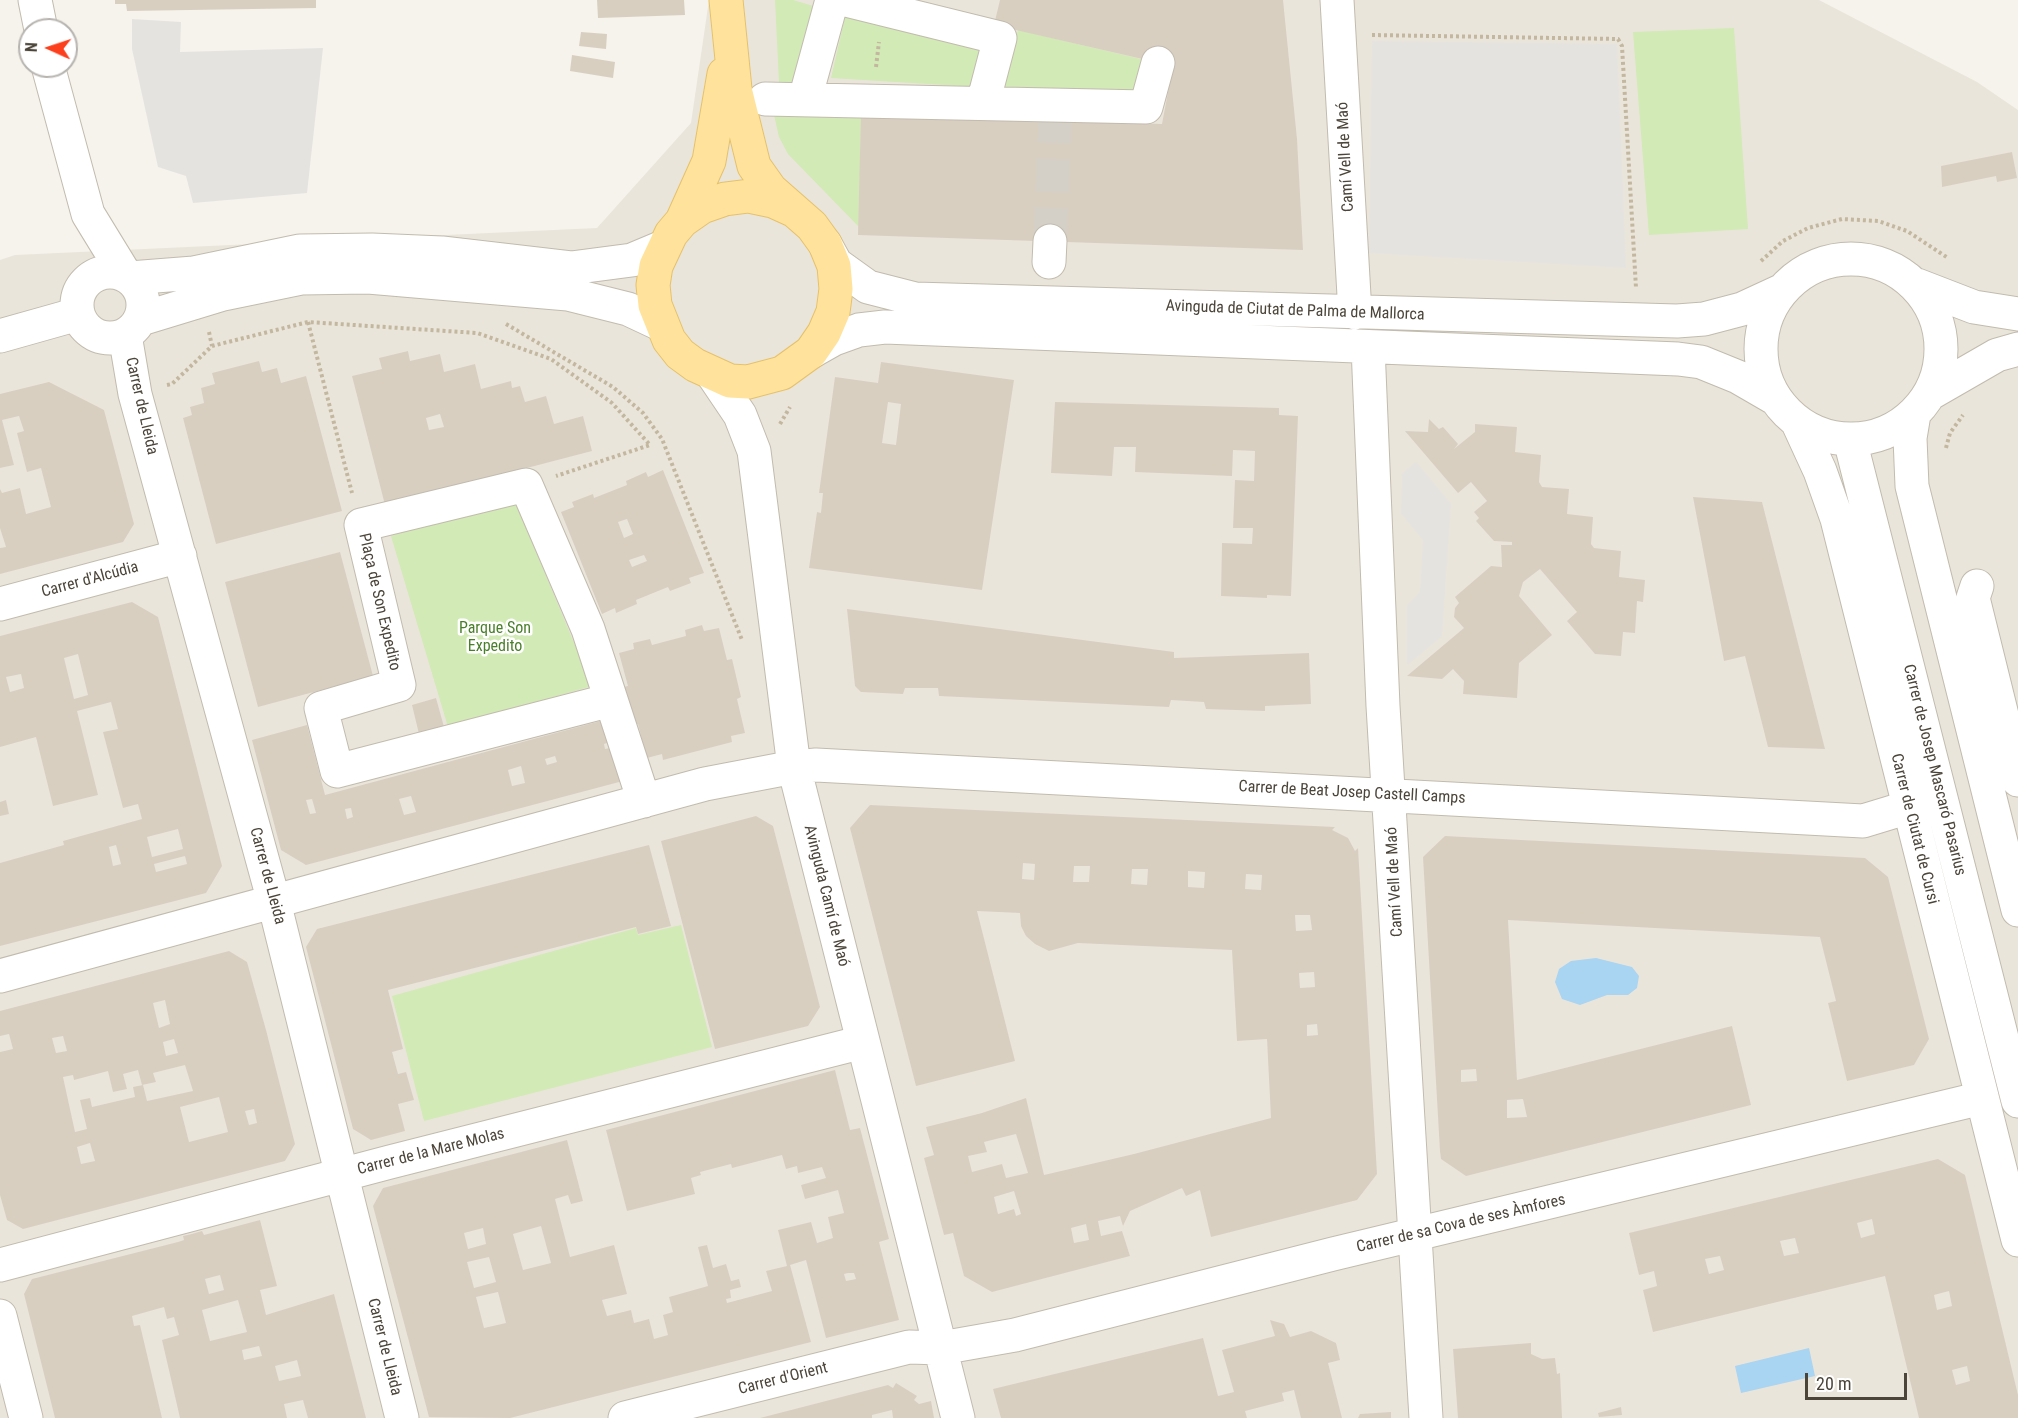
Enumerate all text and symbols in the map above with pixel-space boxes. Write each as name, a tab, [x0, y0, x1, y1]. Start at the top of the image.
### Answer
north arrow	[18, 18, 78, 78]
text: N	[22, 42, 41, 53]
street label: Camí Vell de Maó	[1334, 101, 1358, 213]
street label: Avinguda de Ciutat de Palma de Mallorca	[1165, 297, 1425, 325]
street label: Carrer de Lleida	[120, 355, 162, 457]
street label: Plaça de Son Expedito	[354, 531, 404, 673]
street label: Carrer d'Alcúdia	[39, 558, 141, 602]
park label: Parque Son Expedito	[459, 619, 531, 657]
street label: Carrer de Josep Mascaró Pasarius	[1898, 662, 1970, 878]
street label: Carrer de Ciutat de Cursi	[1886, 752, 1942, 906]
street label: Carrer de Beat Josep Castell Camps	[1238, 777, 1466, 809]
street label: Avinguda Camí de Maó	[799, 823, 853, 969]
street label: Carrer de Lleida	[245, 825, 289, 927]
street label: Camí Vell de Maó	[1383, 826, 1407, 938]
street label: Carrer de la Mare Molas	[355, 1124, 507, 1180]
street label: Carrer de sa Cova de ses Àmfores	[1355, 1191, 1567, 1257]
street label: Carrer de Lleida	[363, 1296, 405, 1398]
street label: Carrer d'Orient	[736, 1359, 830, 1399]
scale bar	[1808, 1361, 1910, 1399]
text: 20 m	[1816, 1373, 1851, 1394]

